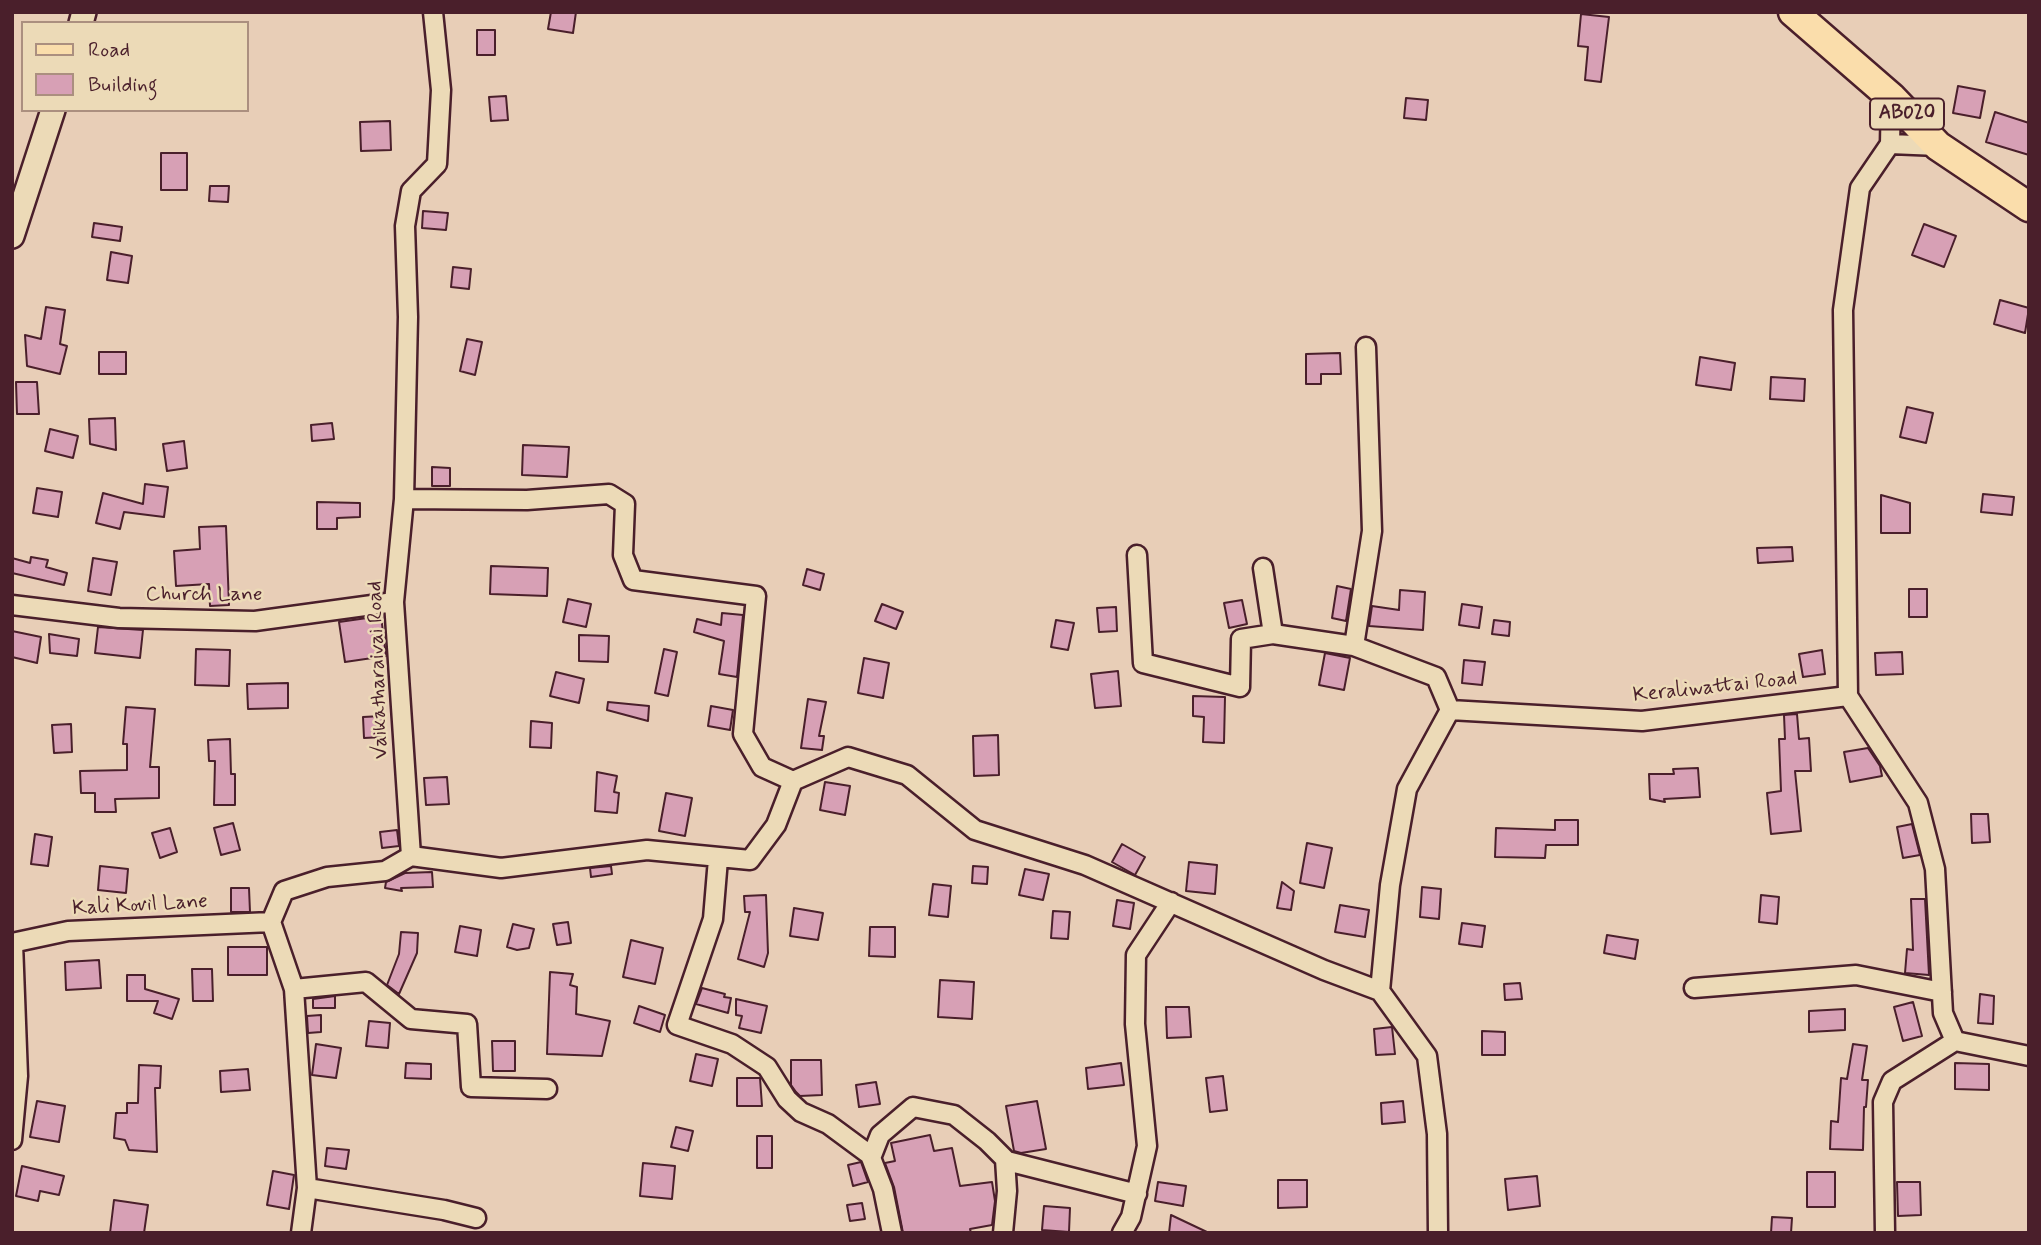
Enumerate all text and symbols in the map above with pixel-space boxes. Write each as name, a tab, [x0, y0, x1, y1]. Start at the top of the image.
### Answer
legend	[21, 21, 248, 112]
text: Road	[88, 36, 130, 64]
text: Building	[88, 71, 158, 99]
road number: AB020	[1870, 98, 1944, 130]
street label: Vaikatharaivai Road	[363, 580, 395, 760]
street label: Church Lane	[145, 583, 263, 609]
street label: Keraliwattai Road	[1632, 667, 1798, 709]
street label: Kali Kovil Lane	[72, 890, 208, 922]

